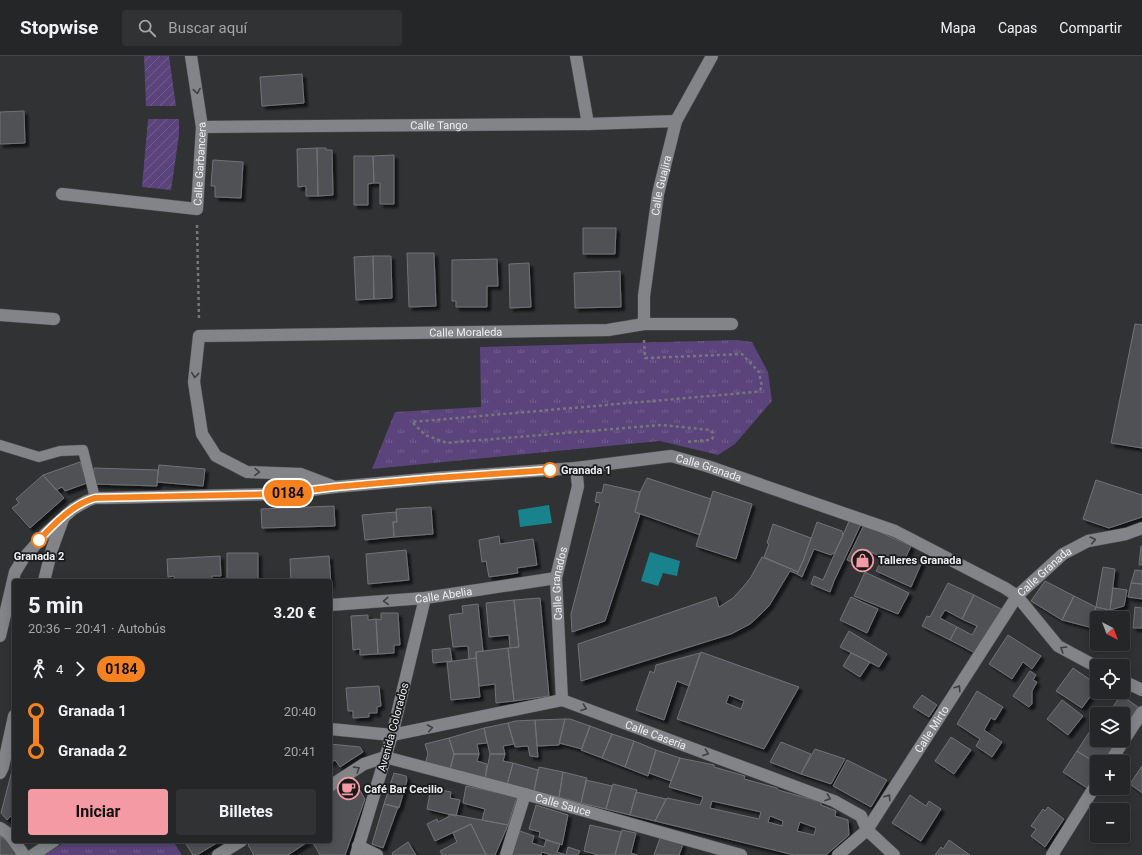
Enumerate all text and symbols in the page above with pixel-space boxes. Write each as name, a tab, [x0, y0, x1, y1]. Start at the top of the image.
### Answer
search box	[122, 10, 402, 46]
text: Stopwise	[20, 16, 98, 39]
icon: search	[136, 17, 158, 39]
text: Buscar aquí	[168, 19, 247, 37]
text: Mapa	[941, 20, 976, 36]
text: Capas	[998, 20, 1037, 36]
text: Compartir	[1059, 20, 1122, 36]
one-way arrow	[192, 88, 201, 95]
street label: Calle Tango	[410, 119, 468, 132]
street label: Calle Garbancera	[191, 121, 209, 206]
street label: Calle Guajira	[649, 154, 674, 216]
street label: Calle Moraleda	[429, 326, 502, 340]
one-way arrow	[191, 372, 200, 378]
street label: Calle Granada	[674, 452, 743, 484]
marker: Granada 1	[542, 462, 558, 478]
place label: Granada 1	[561, 464, 611, 477]
one-way arrow	[254, 468, 260, 476]
line badge: 0184	[260, 480, 316, 506]
text: 0184	[272, 485, 304, 501]
marker: Granada 2	[31, 532, 47, 548]
one-way arrow	[1090, 537, 1096, 545]
street label: Calle Granados	[550, 545, 570, 621]
street label: Calle Granada	[1015, 545, 1074, 599]
shop icon: Talleres Granada	[849, 547, 875, 573]
place label: Granada 2	[14, 550, 64, 563]
place label: Talleres Granada	[878, 554, 961, 567]
street label: Calle Abelia	[414, 585, 473, 606]
text: 5 min	[28, 593, 83, 618]
one-way arrow	[383, 596, 389, 605]
text: 3.20 €	[273, 604, 316, 622]
north arrow	[1090, 611, 1130, 651]
map controls	[1090, 611, 1130, 843]
text: 20:36 – 20:41 · Autobús	[28, 621, 166, 636]
one-way arrow	[1060, 646, 1067, 653]
icon: walk	[28, 658, 50, 680]
icon: forward	[69, 658, 91, 680]
button: locate	[1090, 659, 1130, 699]
text: 0184	[105, 661, 137, 677]
text: 4	[56, 662, 63, 677]
street label: Avenida Colorados	[375, 681, 412, 773]
one-way arrow	[953, 685, 961, 692]
text: Granada 1	[58, 702, 127, 720]
text: 20:40	[284, 704, 316, 719]
one-way arrow	[580, 704, 587, 712]
street label: Calle Mirto	[912, 704, 952, 755]
button: layers	[1090, 707, 1130, 747]
street label: Calle Casería	[623, 718, 688, 753]
one-way arrow	[427, 724, 433, 732]
text: Granada 2	[58, 742, 127, 760]
text: 20:41	[284, 744, 316, 759]
one-way arrow	[702, 749, 709, 757]
button: +	[1090, 755, 1130, 795]
one-way arrow	[353, 766, 360, 774]
cafe icon: Café Bar Cecilio	[335, 776, 361, 802]
place label: Café Bar Cecilio	[364, 783, 443, 796]
button: Iniciar	[28, 789, 168, 835]
button: Billetes	[176, 789, 316, 835]
street label: Calle Sauce	[534, 791, 592, 819]
one-way arrow	[824, 794, 831, 802]
one-way arrow	[883, 794, 891, 801]
button: −	[1090, 803, 1130, 843]

